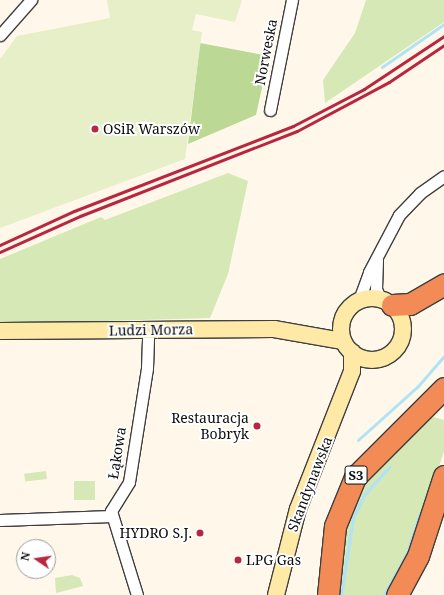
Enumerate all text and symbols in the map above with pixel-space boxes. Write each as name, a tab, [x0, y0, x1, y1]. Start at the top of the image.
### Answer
street label: Norweska	[251, 17, 281, 87]
place label: OSiR Warszów	[103, 121, 200, 137]
marker: OSiR Warszów	[90, 124, 100, 134]
street label: Ludzi Morza	[109, 321, 193, 339]
place label: Restauracja Bobryk	[171, 410, 249, 442]
marker: Restauracja Bobryk	[252, 421, 262, 431]
street label: Łąkowa	[105, 426, 129, 480]
street label: Skandynawska	[284, 434, 336, 534]
road number: S3	[344, 464, 368, 486]
place label: HYDRO S.J.	[119, 525, 192, 541]
marker: HYDRO S.J.	[195, 528, 205, 538]
north arrow	[16, 539, 56, 579]
text: N	[17, 551, 33, 562]
place label: LPG Gas	[246, 552, 301, 568]
marker: LPG Gas	[233, 555, 243, 565]

